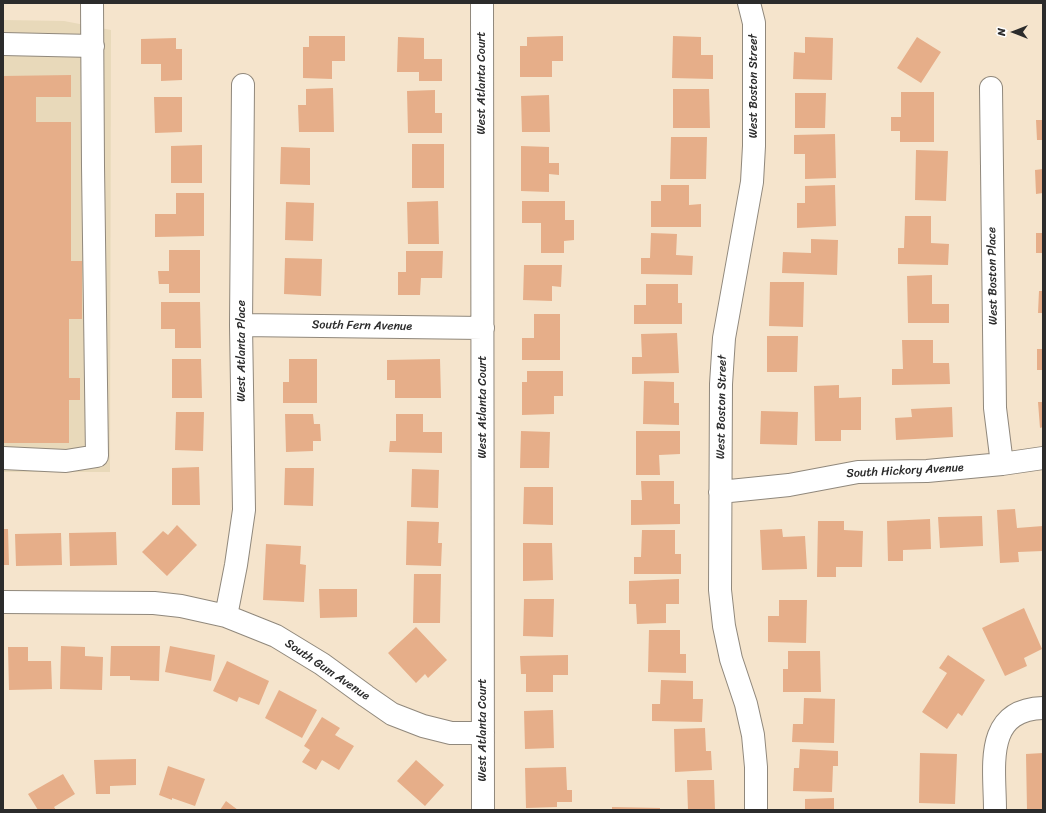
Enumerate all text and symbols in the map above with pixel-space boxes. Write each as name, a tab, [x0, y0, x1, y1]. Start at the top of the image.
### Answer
north arrow	[994, 12, 1034, 52]
text: N	[992, 28, 1011, 36]
street label: West Atlanta Court	[475, 32, 489, 134]
street label: West Boston Street	[747, 34, 761, 138]
street label: West Boston Place	[985, 227, 1001, 325]
street label: West Atlanta Place	[235, 300, 249, 402]
street label: South Fern Avenue	[312, 318, 412, 334]
street label: West Boston Street	[714, 355, 730, 459]
street label: West Atlanta Court	[476, 356, 490, 458]
street label: South Hickory Avenue	[846, 461, 964, 481]
street label: South Gum Avenue	[282, 636, 372, 704]
street label: West Atlanta Court	[476, 679, 490, 781]

